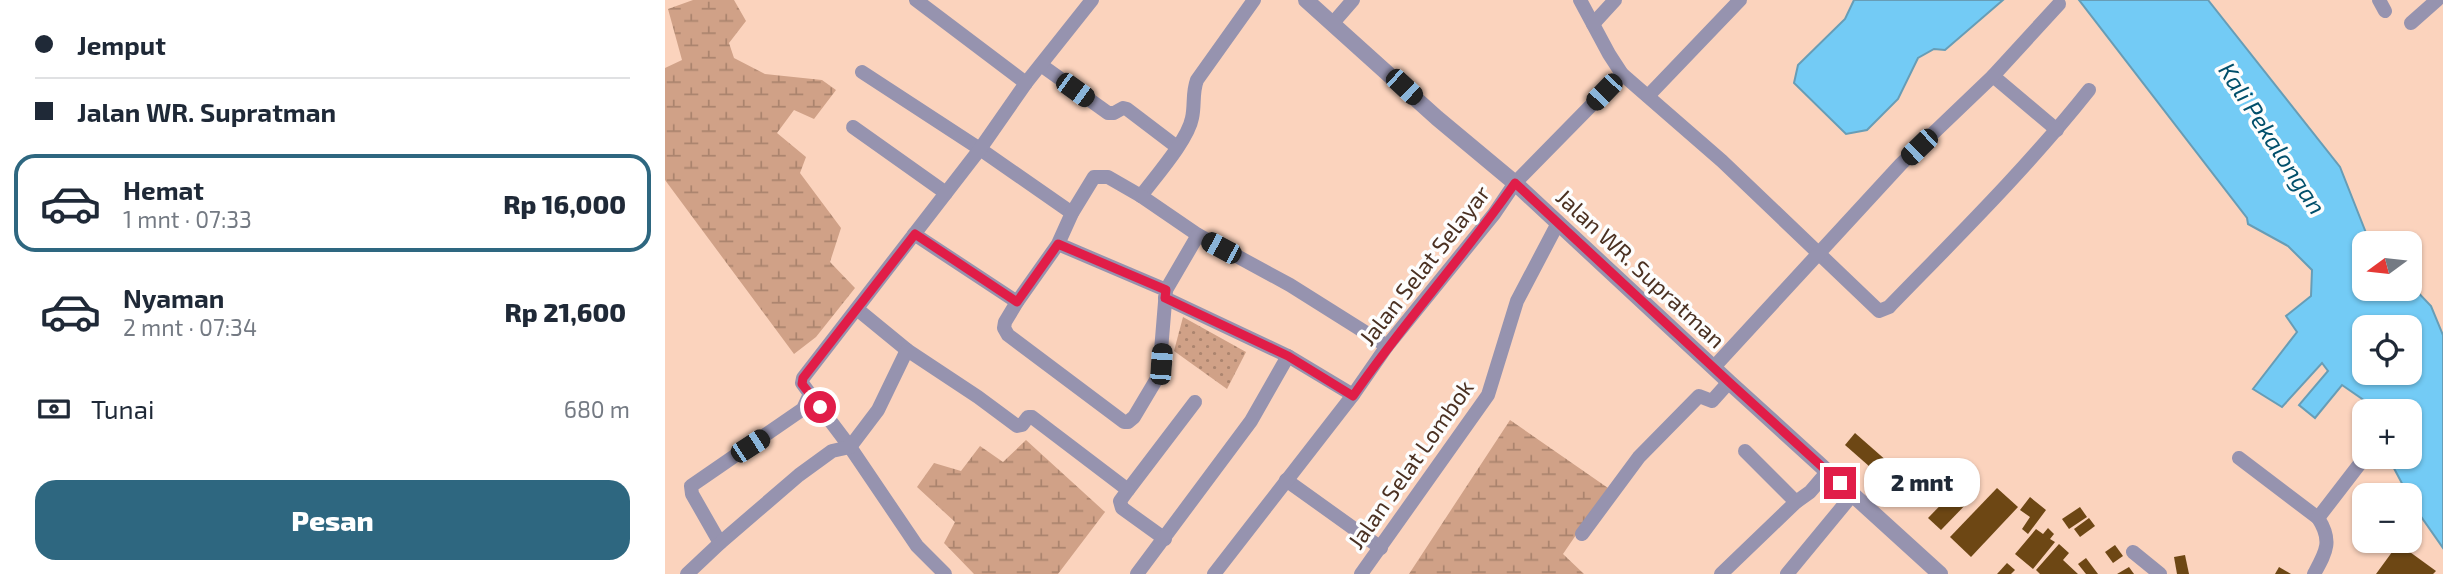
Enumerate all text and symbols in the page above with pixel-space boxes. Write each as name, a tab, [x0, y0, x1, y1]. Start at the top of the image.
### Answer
text: Jemput	[77, 29, 166, 60]
water label: Kali Pekalongan	[2213, 57, 2333, 219]
car	[1382, 65, 1427, 109]
car	[1052, 69, 1099, 111]
car	[1582, 70, 1627, 114]
text: Jalan WR. Supratman	[77, 96, 336, 127]
car	[1897, 125, 1942, 169]
icon: car	[39, 172, 102, 235]
text: Hemat	[123, 174, 204, 205]
street label: Jalan Selat Selayar	[1353, 179, 1495, 351]
street label: Jalan WR. Supratman	[1551, 183, 1731, 353]
text: Rp 16,000	[503, 188, 626, 219]
text: 1 mnt · 07:33	[123, 205, 252, 233]
car	[1198, 229, 1245, 267]
north arrow	[2352, 231, 2422, 301]
map controls	[2352, 231, 2422, 553]
icon: car	[39, 280, 102, 343]
text: Nyaman	[123, 282, 224, 313]
text: Rp 21,600	[505, 296, 626, 327]
text: 2 mnt · 07:34	[123, 313, 257, 341]
button: locate	[2352, 315, 2422, 385]
car	[1150, 342, 1173, 386]
street label: Jalan Selat Lombok	[1341, 374, 1479, 554]
icon: cash	[35, 390, 73, 428]
route start	[804, 391, 836, 423]
text: Tunai	[91, 393, 154, 424]
text: 680 m	[564, 395, 630, 423]
button: +	[2352, 399, 2422, 469]
car	[727, 426, 774, 466]
callout: 2 mnt	[1865, 458, 1980, 508]
route end	[1824, 467, 1856, 499]
text: 2 mnt	[1891, 468, 1953, 496]
button: Pesan	[35, 480, 630, 560]
button: −	[2352, 483, 2422, 553]

